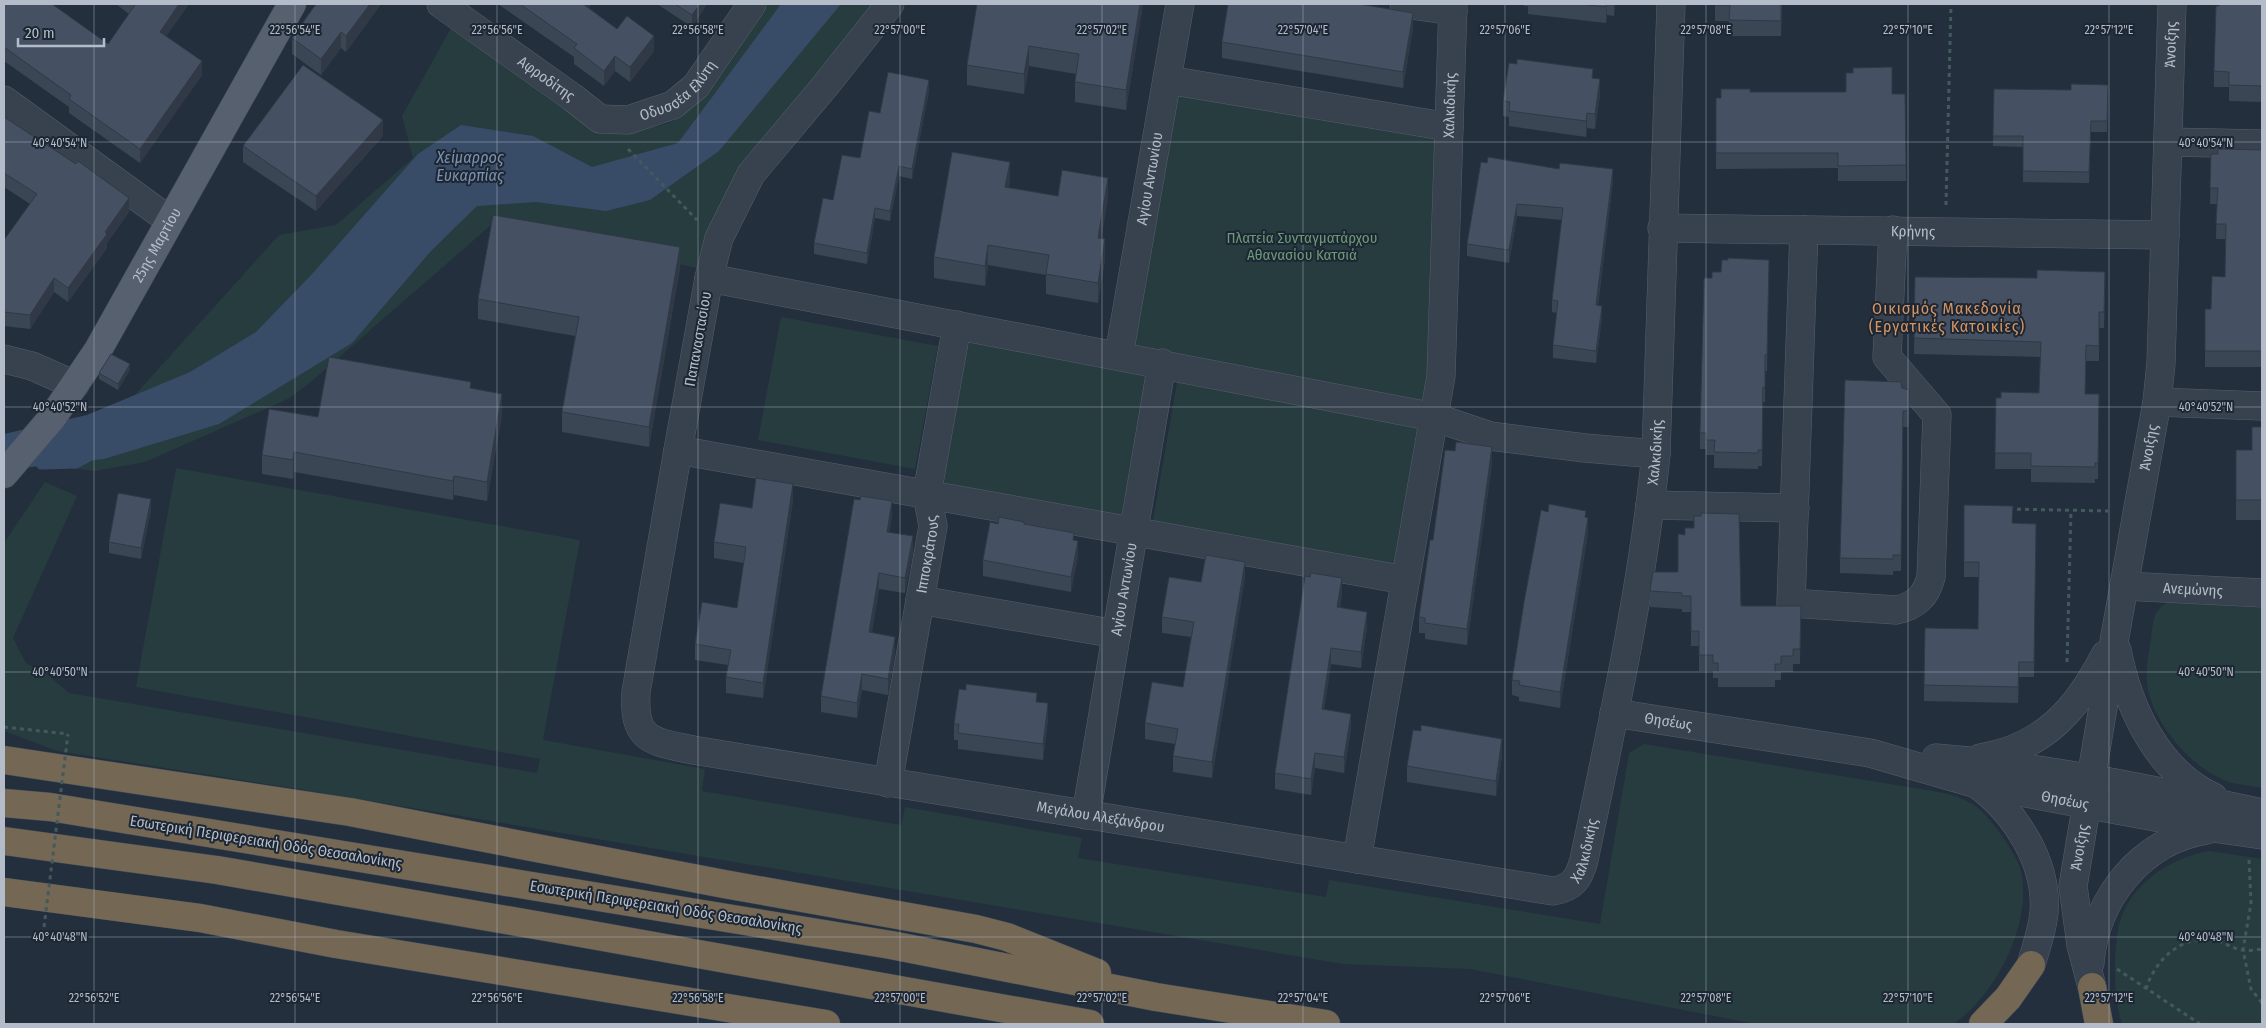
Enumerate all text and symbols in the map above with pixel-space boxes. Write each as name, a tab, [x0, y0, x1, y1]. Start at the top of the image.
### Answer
scale bar	[18, 15, 104, 47]
street label: Άνοιξης	[2161, 20, 2180, 68]
text: 22°56'54"E	[270, 23, 321, 37]
text: 22°56'56"E	[471, 23, 523, 37]
text: 22°56'58"E	[672, 23, 724, 37]
text: 22°57'00"E	[874, 23, 926, 37]
text: 22°57'02"E	[1077, 23, 1128, 37]
text: 22°57'04"E	[1278, 23, 1329, 37]
text: 22°57'06"E	[1480, 23, 1531, 37]
text: 22°57'08"E	[1681, 23, 1732, 37]
text: 22°57'10"E	[1883, 23, 1933, 37]
text: 22°57'12"E	[2085, 23, 2134, 37]
text: 20 m	[25, 24, 55, 42]
street label: Αφροδίτης	[514, 52, 579, 105]
street label: Οδυσσέα Ελύτη	[637, 57, 720, 124]
street label: Χαλκιδικής	[1440, 72, 1460, 138]
street label: Αγίου Αντωνίου	[1133, 131, 1167, 227]
text: 40°40'54"N	[33, 136, 87, 150]
text: 40°40'54"N	[2179, 136, 2233, 150]
water label: Χείμαρρος Ευκαρπίας	[435, 148, 505, 185]
street label: 25ης Μαρτίου	[129, 205, 185, 286]
street label: Κρήνης	[1891, 222, 1936, 241]
park label: Πλατεία Συνταγματάρχου Αθανασίου Κατσιά	[1227, 229, 1377, 264]
street label: Παπαναστασίου	[681, 290, 715, 388]
district label: Οικισμός Μακεδονία (Εργατικές Κατοικίες)	[1869, 299, 2025, 336]
text: 40°40'52"N	[33, 400, 87, 414]
text: 40°40'52"N	[2179, 400, 2233, 414]
street label: Χαλκιδικής	[1644, 418, 1666, 486]
street label: Άνοιξης	[2136, 422, 2162, 472]
street label: Ιπποκράτους	[912, 514, 943, 595]
street label: Αγίου Αντωνίου	[1107, 541, 1141, 637]
street label: Ανεμώνης	[2163, 579, 2224, 600]
text: 40°40'50"N	[32, 665, 88, 679]
text: 40°40'50"N	[2178, 665, 2234, 679]
street label: Θησέως	[1643, 709, 1694, 734]
street label: Θησέως	[2040, 787, 2091, 814]
street label: Μεγάλου Αλεξάνδρου	[1035, 798, 1166, 836]
street label: Εσωτερική Περιφερειακή Οδός Θεσσαλονίκης	[129, 812, 404, 873]
street label: Χαλκιδικής	[1567, 816, 1602, 887]
street label: Άνοιξης	[2067, 822, 2092, 872]
street label: Εσωτερική Περιφερειακή Οδός Θεσσαλονίκης	[529, 877, 804, 938]
text: 40°40'48"N	[32, 930, 88, 944]
text: 40°40'48"N	[2178, 930, 2234, 944]
text: 22°56'52"E	[69, 991, 120, 1005]
text: 22°56'54"E	[270, 991, 321, 1005]
text: 22°56'56"E	[471, 991, 523, 1005]
text: 22°56'58"E	[672, 991, 724, 1005]
text: 22°57'00"E	[874, 991, 926, 1005]
text: 22°57'02"E	[1077, 991, 1128, 1005]
text: 22°57'04"E	[1278, 991, 1329, 1005]
text: 22°57'06"E	[1480, 991, 1531, 1005]
text: 22°57'08"E	[1681, 991, 1732, 1005]
text: 22°57'10"E	[1883, 991, 1933, 1005]
text: 22°57'12"E	[2085, 991, 2134, 1005]

